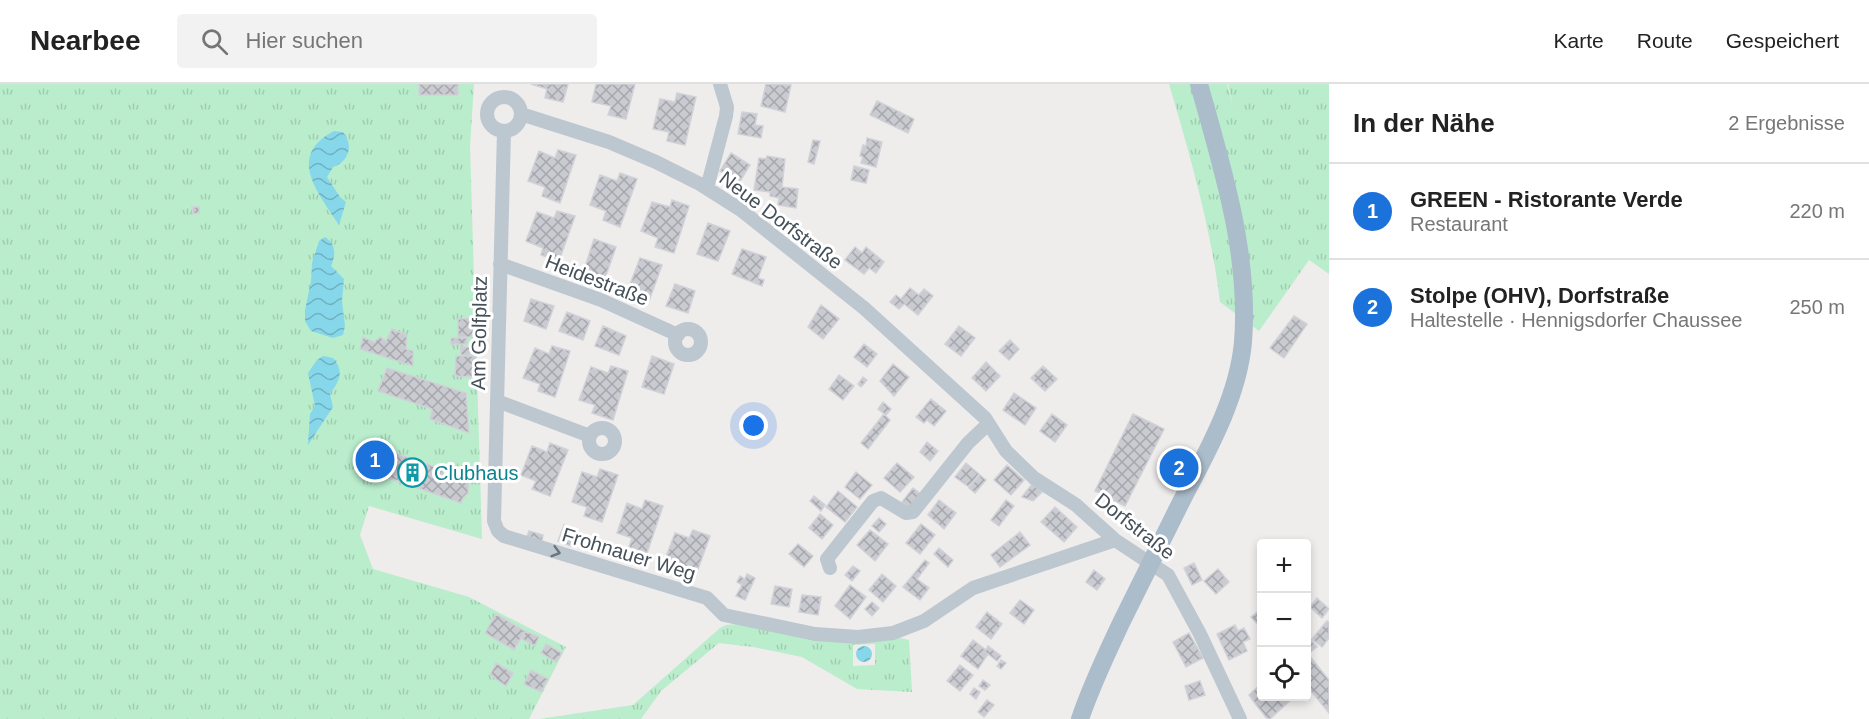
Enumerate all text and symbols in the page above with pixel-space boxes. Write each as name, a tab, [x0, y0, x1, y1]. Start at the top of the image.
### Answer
search box	[177, 14, 597, 68]
text: Nearbee	[30, 25, 141, 56]
icon: search	[198, 25, 231, 58]
text: Hier suchen	[246, 28, 363, 53]
text: Karte	[1554, 29, 1604, 52]
text: Route	[1637, 29, 1693, 52]
text: Gespeichert	[1726, 29, 1839, 52]
text: In der Nähe	[1353, 108, 1495, 138]
text: 2 Ergebnisse	[1728, 112, 1845, 134]
street label: Neue Dorfstraße	[715, 167, 847, 273]
text: GREEN - Ristorante Verde	[1410, 187, 1683, 212]
text: 1	[1367, 200, 1378, 222]
text: 220 m	[1789, 200, 1845, 222]
text: Restaurant	[1410, 213, 1508, 235]
street label: Heidestraße	[542, 250, 652, 310]
street label: Am Golfplatz	[467, 276, 491, 390]
text: Stolpe (OHV), Dorfstraße	[1410, 283, 1669, 308]
text: 2	[1367, 296, 1378, 318]
text: 250 m	[1789, 296, 1845, 318]
text: Haltestelle · Hennigsdorfer Chaussee	[1410, 309, 1742, 331]
your location	[739, 411, 768, 440]
pin: 1	[356, 438, 394, 482]
pin: 2	[1160, 446, 1198, 490]
building icon: Clubhaus	[397, 457, 429, 489]
place label: Clubhaus	[434, 462, 519, 484]
street label: Dorfstraße	[1091, 488, 1179, 564]
street label: Frohnauer Weg	[560, 523, 698, 585]
map controls	[1257, 539, 1311, 701]
button: +	[1257, 539, 1311, 593]
one-way arrow	[550, 545, 561, 557]
button: −	[1257, 593, 1311, 647]
button: locate	[1257, 647, 1311, 701]

